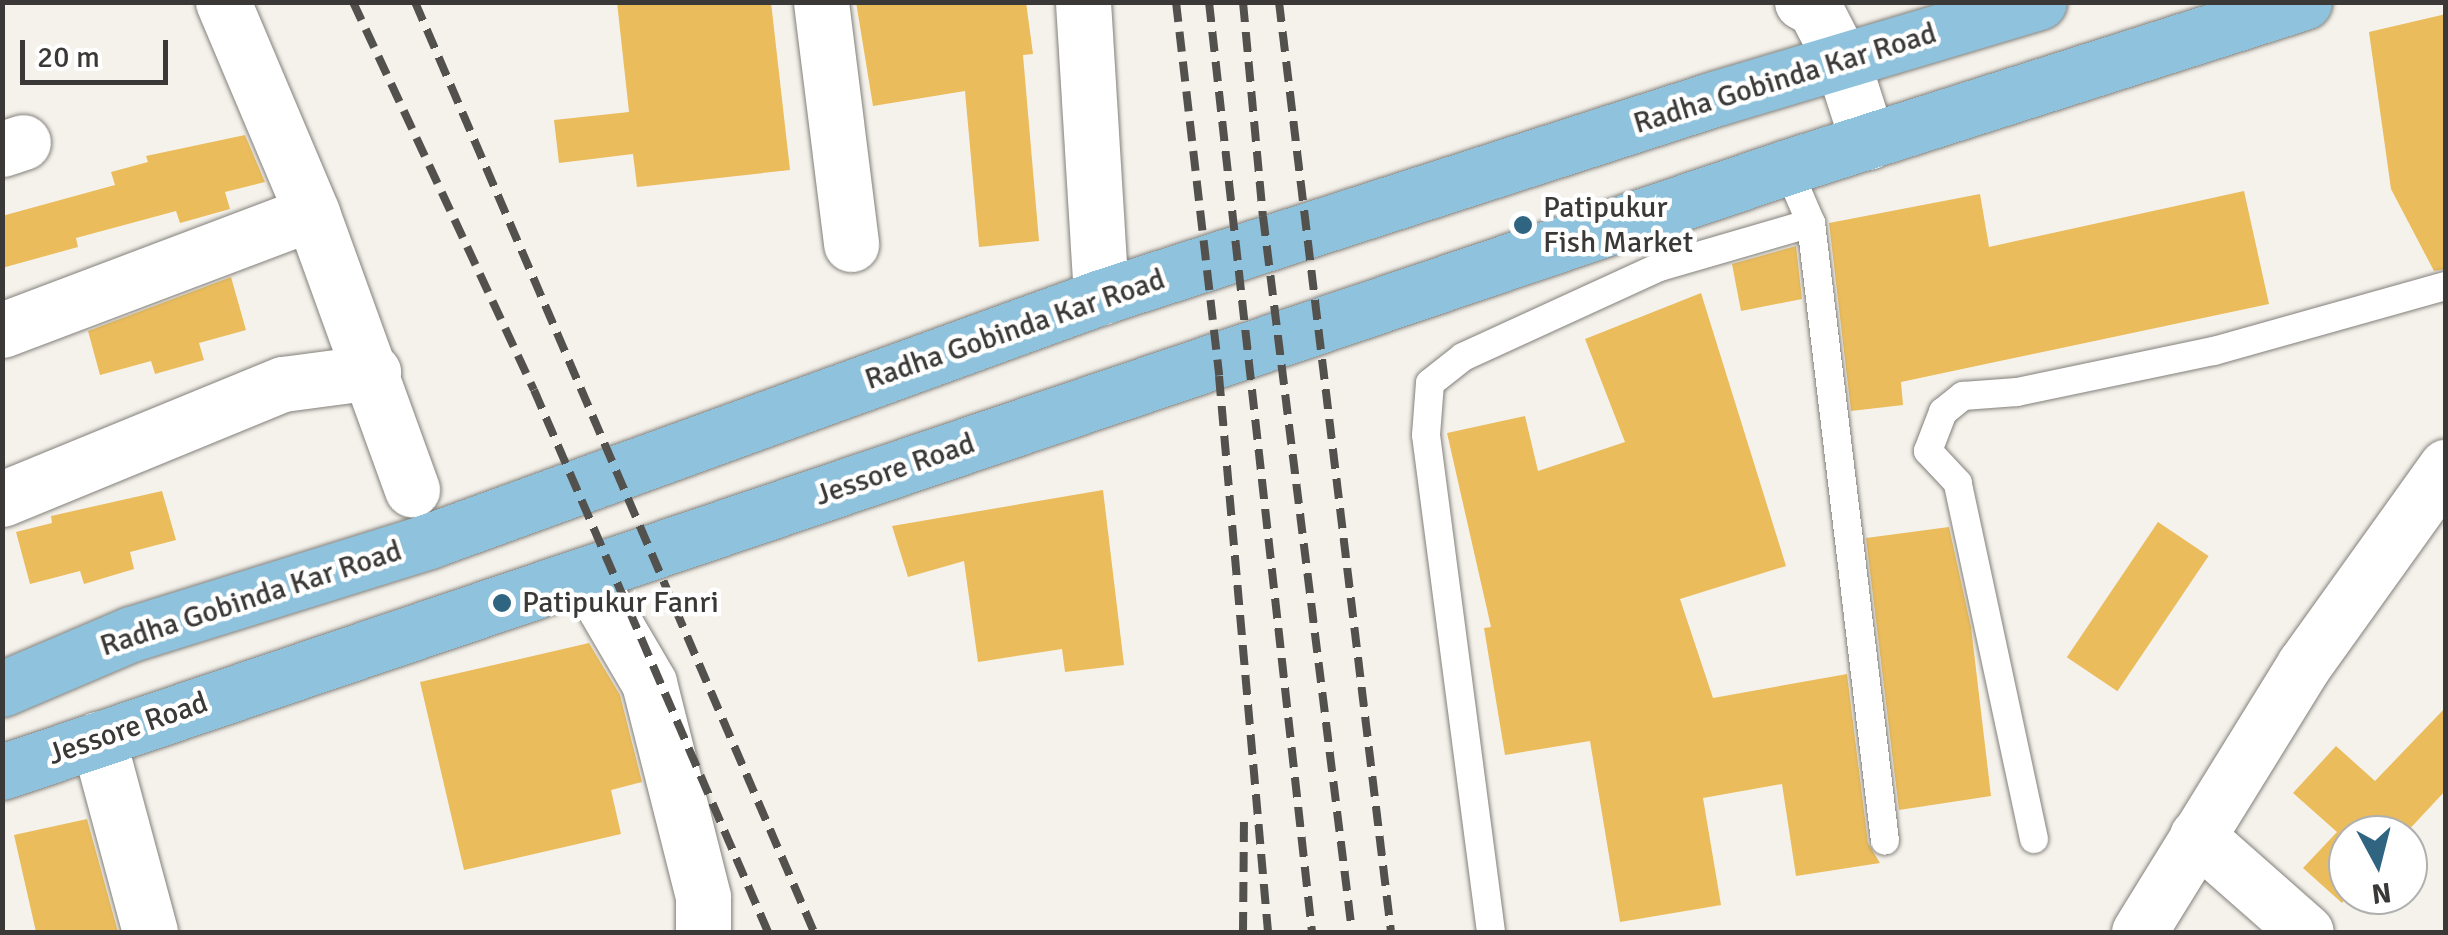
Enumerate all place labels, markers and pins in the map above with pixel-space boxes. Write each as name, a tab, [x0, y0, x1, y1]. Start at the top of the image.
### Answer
place label: Patipukur Fish Market	[1543, 190, 1693, 260]
marker: Patipukur Fish Market	[1512, 214, 1534, 236]
place label: Patipukur Fanri	[522, 585, 719, 621]
marker: Patipukur Fanri	[491, 592, 513, 614]

